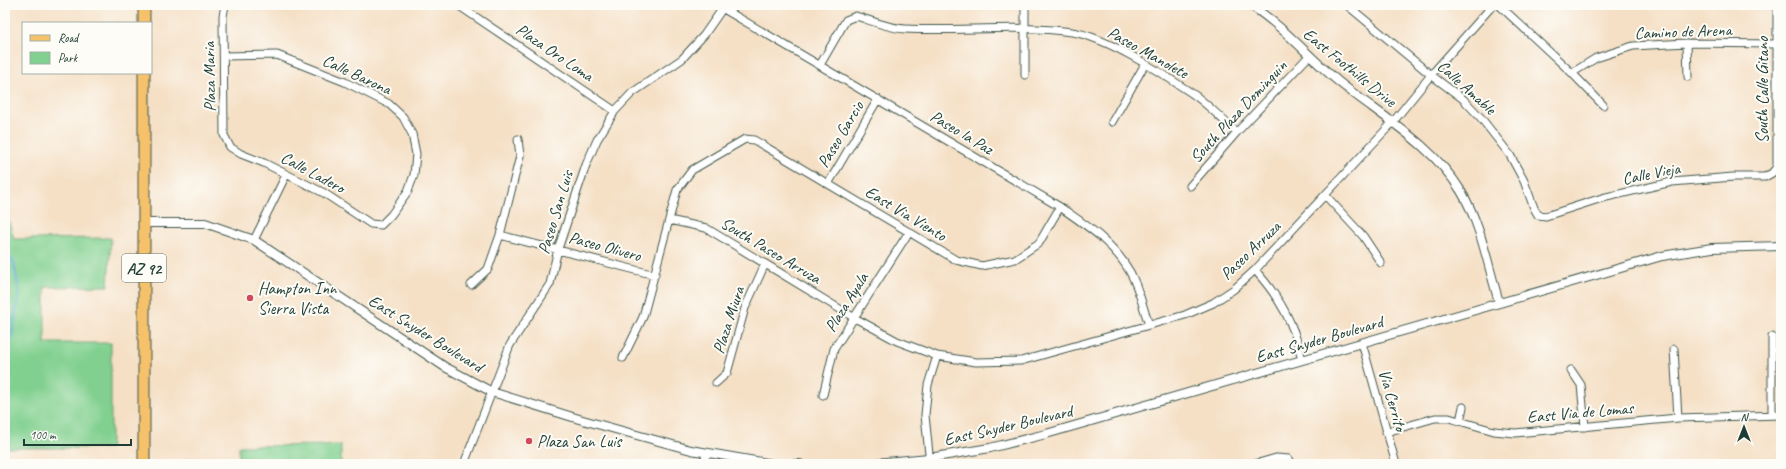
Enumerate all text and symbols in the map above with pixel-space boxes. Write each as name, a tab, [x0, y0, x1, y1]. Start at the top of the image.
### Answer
street label: Plaza Oro Loma	[512, 19, 598, 87]
street label: Camino de Arena	[1634, 19, 1734, 44]
legend	[22, 22, 152, 74]
street label: Paseo Manolete	[1104, 22, 1193, 84]
street label: East Foothills Drive	[1299, 23, 1402, 112]
text: Road	[58, 30, 80, 46]
street label: South Calle Gitano	[1752, 36, 1773, 143]
street label: Plaza Maria	[198, 41, 221, 112]
street label: Calle Barona	[319, 49, 395, 100]
text: Park	[58, 50, 79, 66]
street label: South Plaza Dominguin	[1185, 55, 1292, 167]
street label: Calle Amable	[1433, 56, 1501, 120]
street label: Paseo Garcio	[812, 96, 869, 171]
street label: Paseo la Paz	[926, 105, 998, 160]
street label: Calle Ladero	[277, 147, 350, 199]
street label: Calle Vieja	[1621, 157, 1683, 189]
street label: Paseo San Luis	[533, 166, 579, 256]
street label: East Via Viento	[861, 181, 951, 246]
street label: South Paseo Arruza	[717, 212, 826, 289]
street label: Paseo Arruza	[1216, 216, 1286, 284]
street label: Paseo Olivero	[566, 227, 644, 266]
road number: AZ 92	[122, 254, 166, 282]
street label: Plaza Ayala	[820, 267, 874, 336]
place label: Hampton Inn Sierra Vista	[258, 278, 338, 319]
street label: Plaza Miura	[708, 283, 750, 356]
street label: East Snyder Boulevard	[365, 290, 489, 378]
marker: Hampton Inn Sierra Vista	[245, 293, 255, 303]
street label: East Snyder Boulevard	[1253, 311, 1387, 368]
street label: Via Cerrito	[1374, 367, 1412, 435]
street label: East Via de Lomas	[1526, 397, 1635, 428]
street label: East Snyder Boulevard	[942, 400, 1076, 450]
north arrow	[1724, 407, 1764, 447]
text: N	[1741, 410, 1750, 424]
scale bar	[24, 421, 131, 447]
text: 100 m	[30, 427, 57, 443]
place label: Plaza San Luis	[537, 431, 623, 452]
marker: Plaza San Luis	[524, 436, 534, 446]

